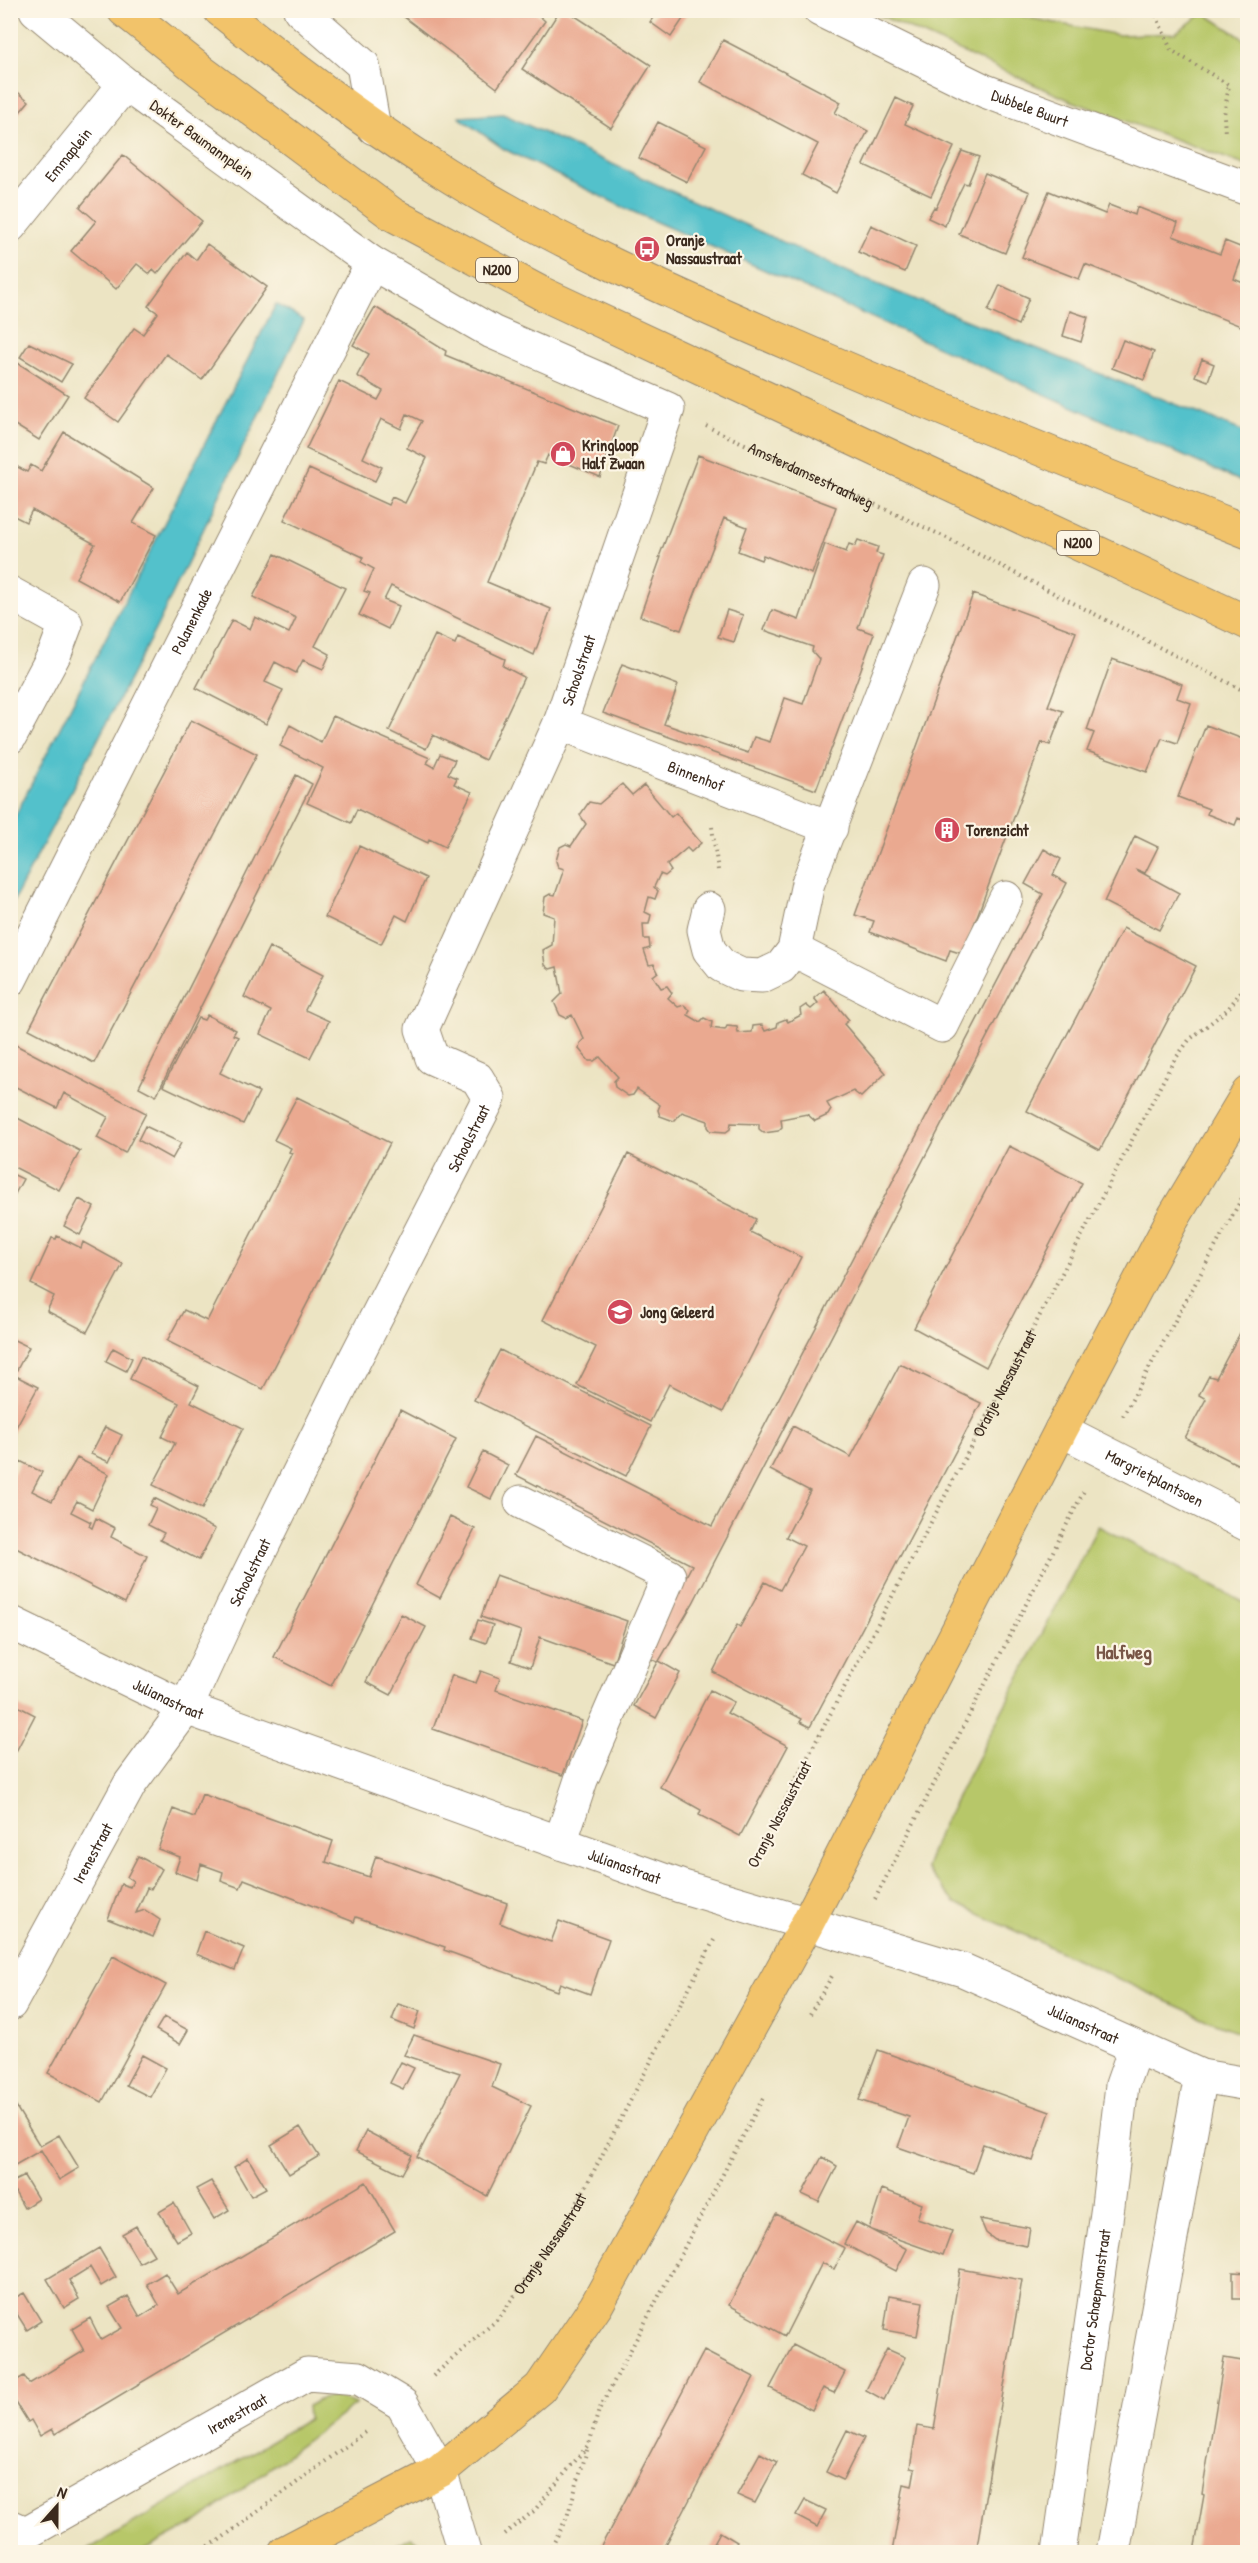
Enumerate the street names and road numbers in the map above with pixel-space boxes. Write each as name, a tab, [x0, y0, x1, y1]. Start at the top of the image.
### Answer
street label: Dubbele Buurt	[989, 83, 1072, 132]
street label: Dokter Baumannplein	[146, 94, 258, 184]
street label: Emmaplein	[39, 123, 96, 186]
road number: N200	[476, 258, 518, 282]
street label: Amsterdamsestraatweg	[745, 436, 877, 513]
road number: N200	[1057, 531, 1099, 555]
street label: Polanenkade	[165, 584, 217, 658]
street label: Schoolstraat	[556, 631, 601, 708]
street label: Binnenhof	[665, 755, 728, 797]
street label: Schoolstraat	[442, 1100, 495, 1176]
street label: Oranje Nassaustraat	[967, 1325, 1042, 1441]
street label: Margrietplantsoen	[1102, 1443, 1207, 1512]
street label: Schoolstraat	[224, 1534, 276, 1610]
street label: Julianastraat	[129, 1673, 207, 1725]
street label: Oranje Nassaustraat	[742, 1756, 817, 1871]
street label: Irenestraat	[67, 1818, 118, 1887]
street label: Julianastraat	[585, 1843, 664, 1889]
street label: Julianastraat	[1044, 1998, 1123, 2049]
street label: Oranje Nassaustraat	[508, 2189, 592, 2299]
street label: Doctor Schaepmanstraat	[1074, 2227, 1116, 2371]
street label: Irenestraat	[203, 2388, 272, 2439]

